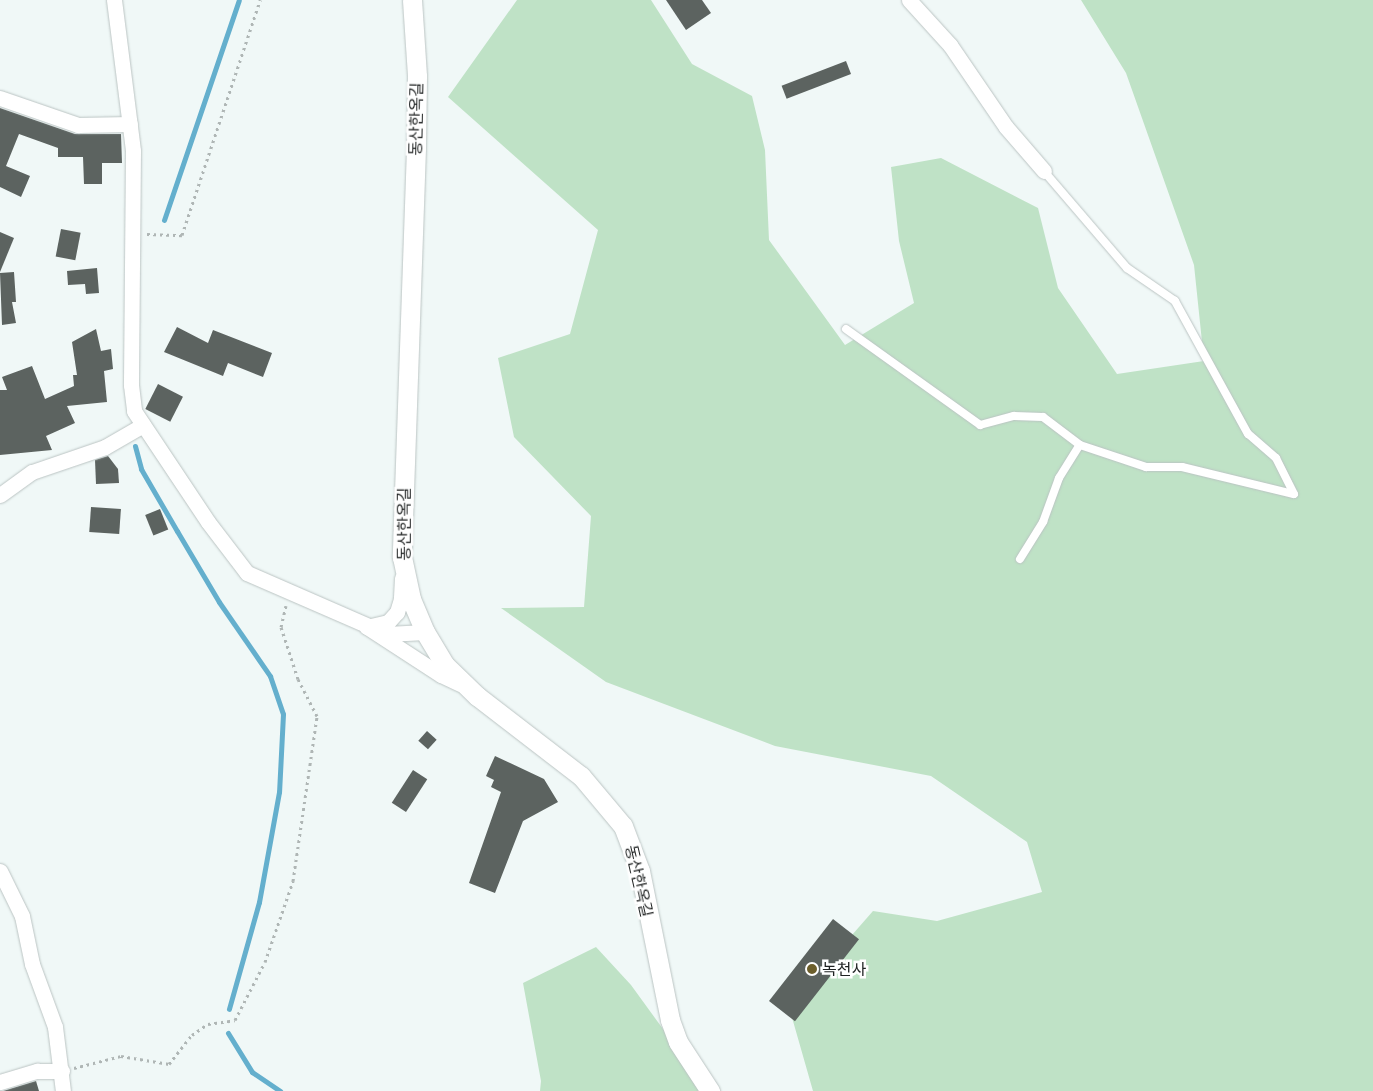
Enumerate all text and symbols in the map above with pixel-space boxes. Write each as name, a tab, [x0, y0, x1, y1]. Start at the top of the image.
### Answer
street label: 동산한옥길	[406, 82, 426, 156]
street label: 동산한옥길	[394, 487, 414, 561]
street label: 동산한옥길	[621, 843, 657, 919]
place label: 녹천사	[822, 959, 866, 979]
marker: 녹천사	[806, 963, 818, 975]

